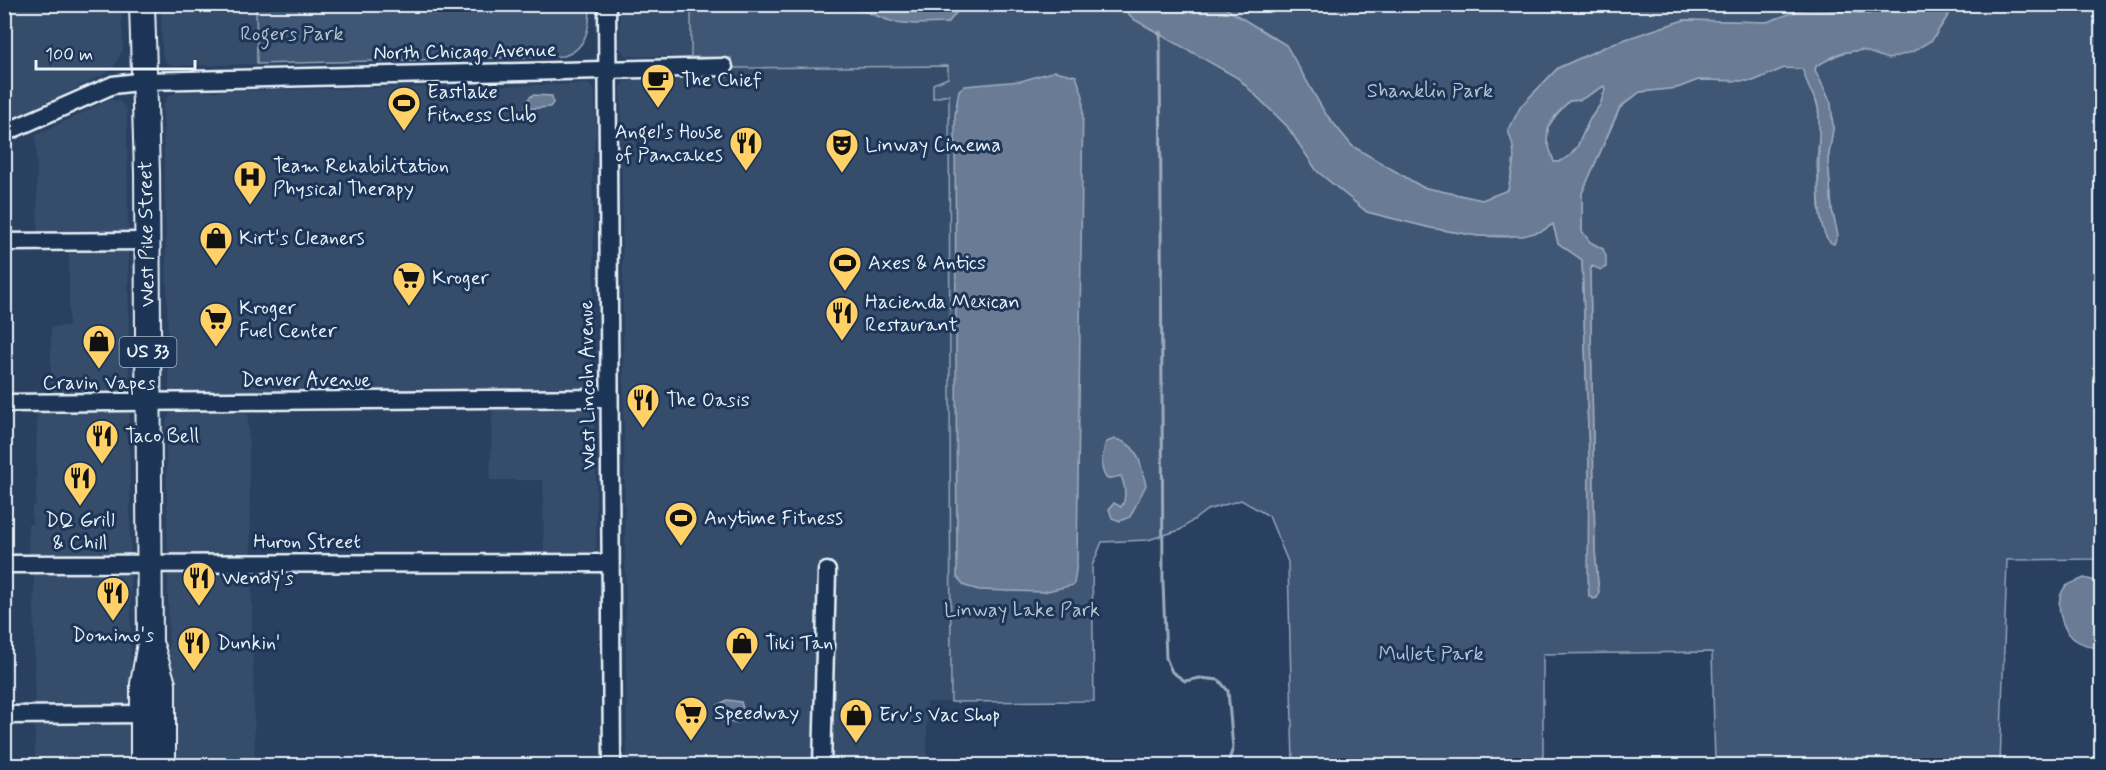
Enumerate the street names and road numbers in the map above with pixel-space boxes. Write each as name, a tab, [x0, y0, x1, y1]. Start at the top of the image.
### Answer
street label: North Chicago Avenue	[373, 37, 557, 67]
street label: West Pike Street	[132, 161, 162, 307]
street label: West Lincoln Avenue	[573, 300, 603, 470]
road number: US 33	[120, 337, 176, 367]
street label: Denver Avenue	[241, 367, 371, 394]
street label: Huron Street	[253, 529, 361, 556]

